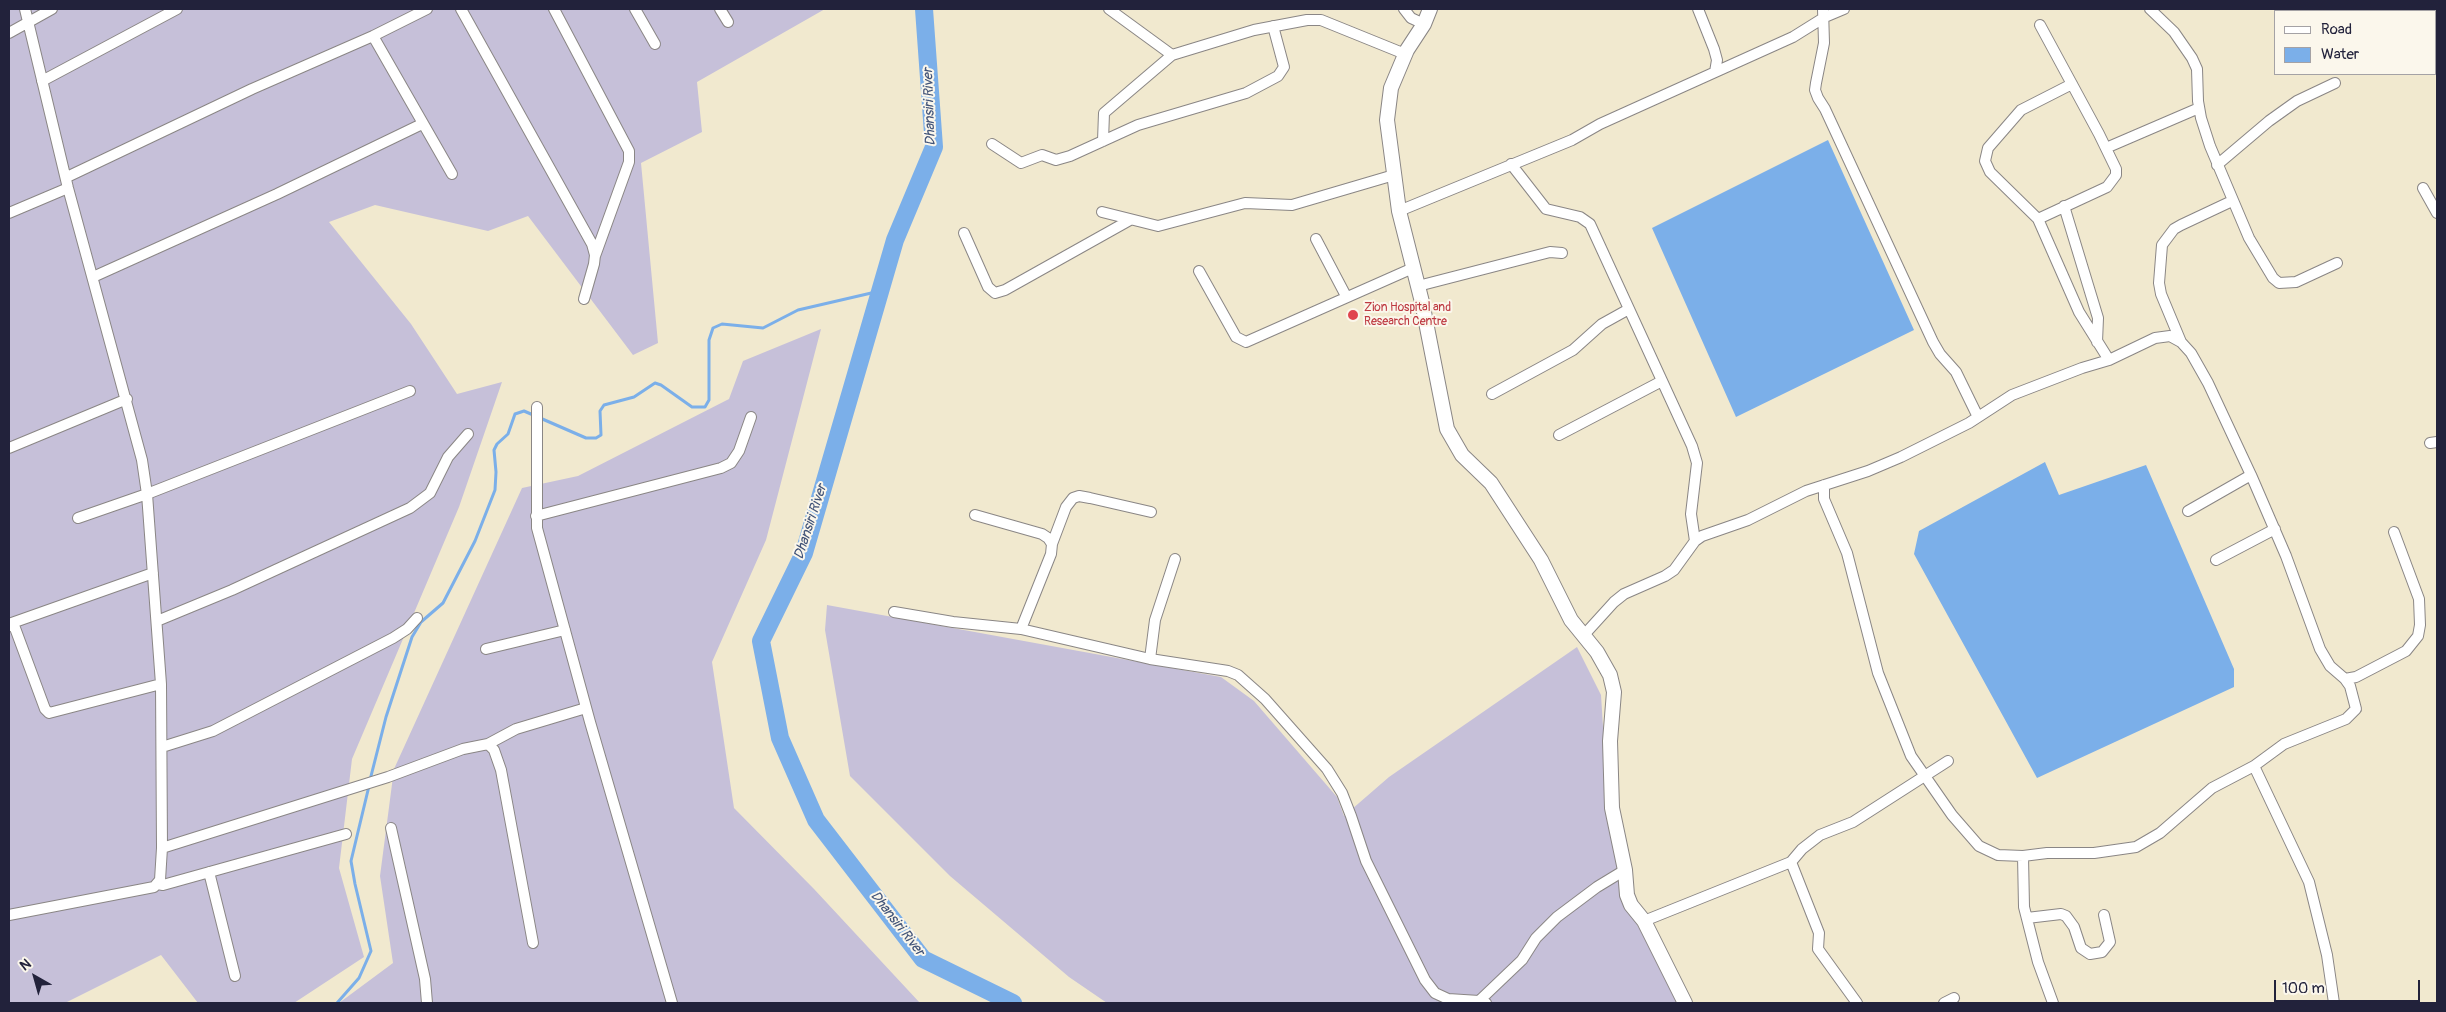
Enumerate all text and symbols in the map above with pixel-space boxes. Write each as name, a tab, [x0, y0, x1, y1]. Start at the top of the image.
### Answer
legend	[2274, 10, 2436, 75]
text: Road	[2321, 20, 2352, 39]
text: Water	[2321, 45, 2359, 64]
water label: Dhansiri River	[920, 68, 940, 146]
place label: Zion Hospital and Research Centre	[1364, 301, 1451, 329]
marker: Zion Hospital and Research Centre	[1346, 308, 1360, 322]
water label: Dhansiri River	[791, 483, 831, 561]
water label: Dhansiri River	[867, 888, 927, 960]
north arrow	[10, 952, 60, 1002]
text: N	[16, 955, 34, 974]
scale bar	[2276, 970, 2422, 1002]
text: 100 m	[2282, 979, 2325, 998]

